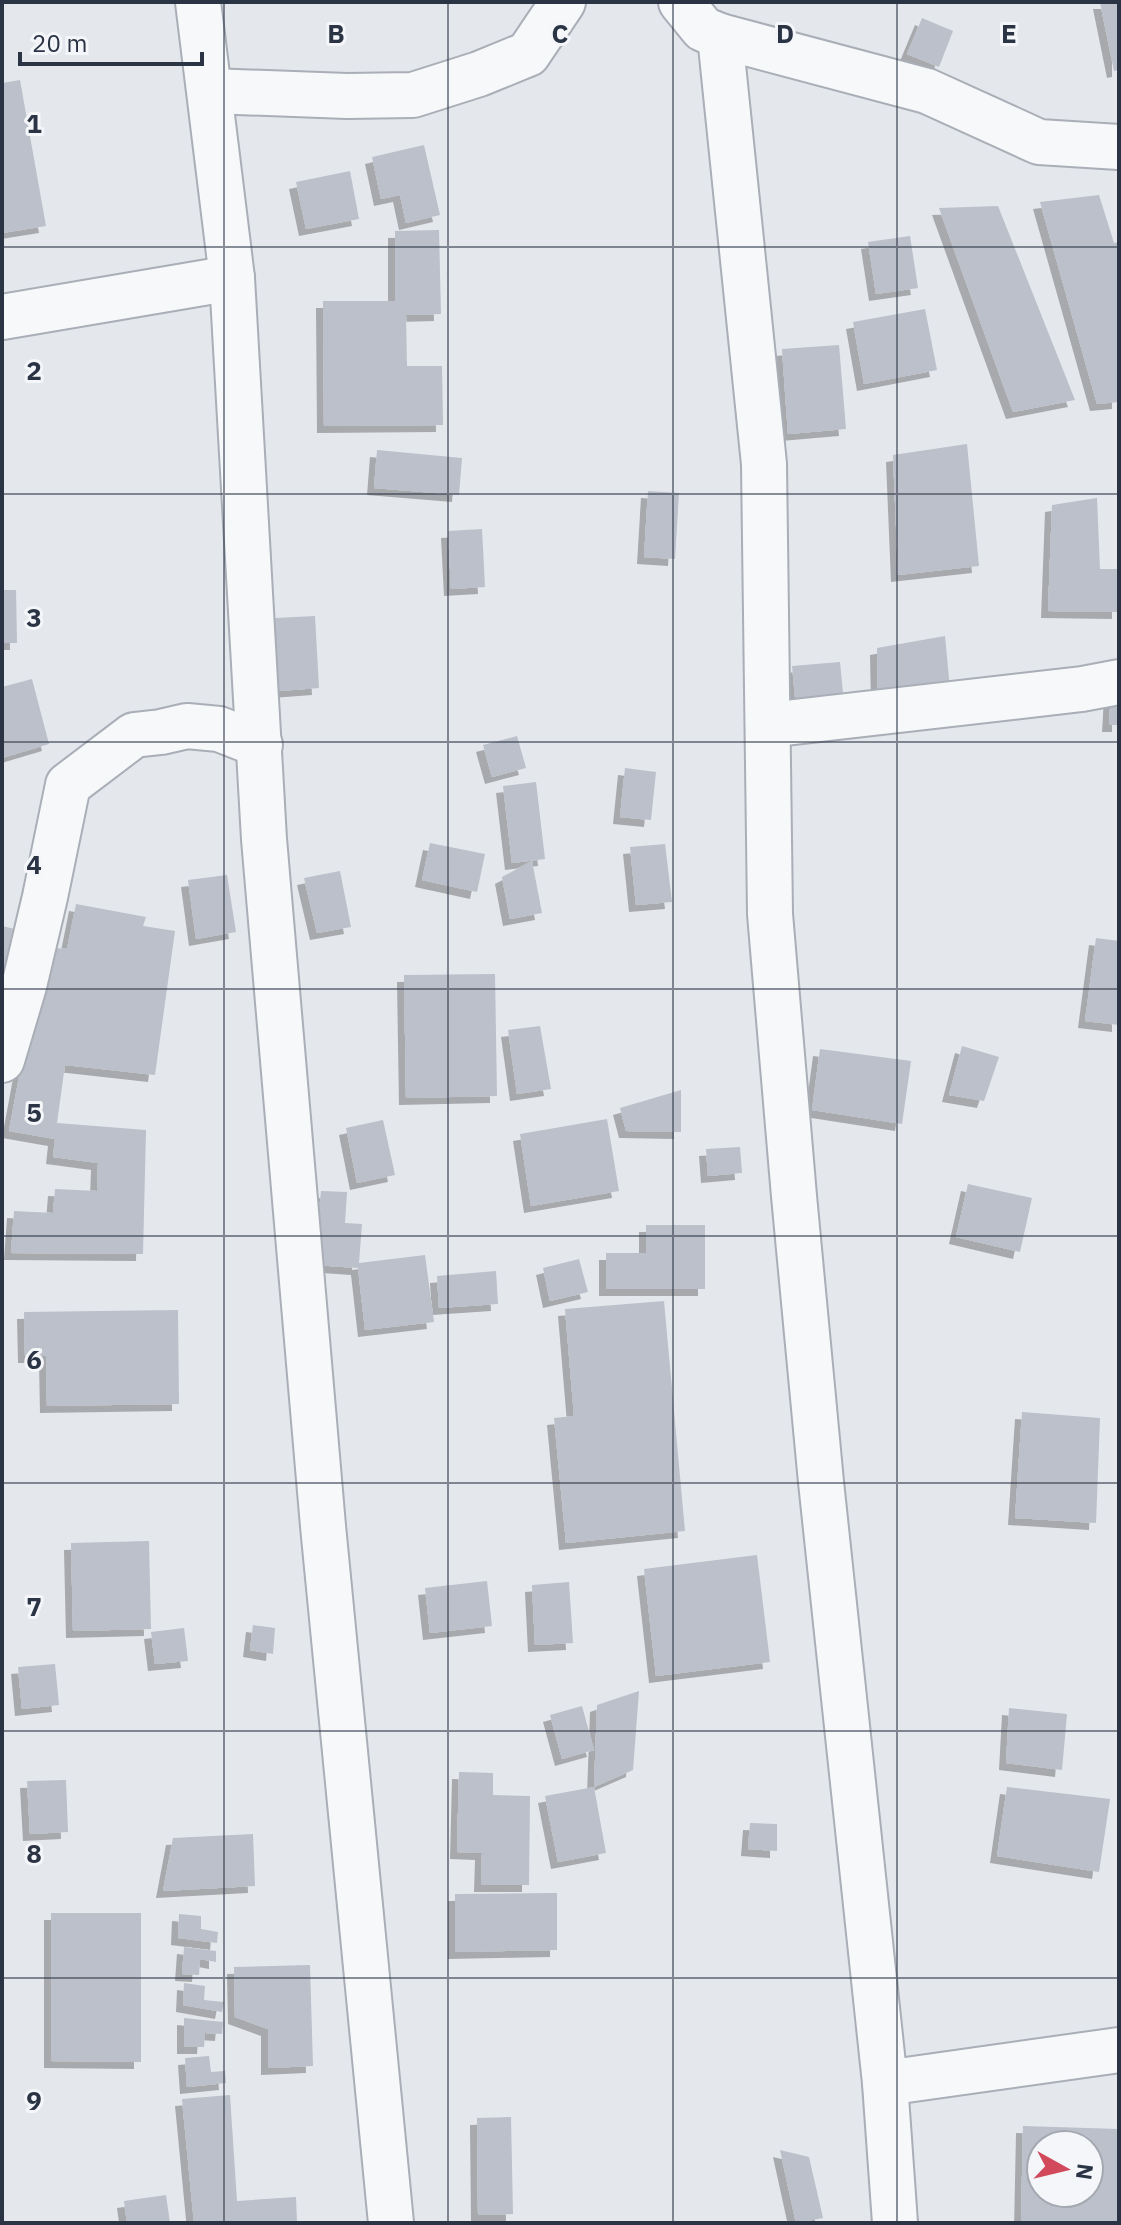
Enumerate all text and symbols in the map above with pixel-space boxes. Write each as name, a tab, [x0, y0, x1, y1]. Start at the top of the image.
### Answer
scale bar	[20, 16, 202, 66]
text: B	[327, 16, 345, 50]
text: C	[552, 16, 569, 50]
text: D	[776, 16, 794, 50]
text: E	[1001, 16, 1017, 50]
text: 20 m	[32, 27, 87, 59]
text: 1	[26, 106, 42, 140]
text: 2	[26, 353, 42, 387]
text: 3	[26, 600, 42, 634]
text: 4	[26, 847, 42, 881]
text: 5	[26, 1095, 42, 1129]
text: 6	[26, 1342, 42, 1376]
text: 7	[26, 1589, 42, 1623]
text: 8	[26, 1836, 42, 1870]
text: 9	[26, 2083, 42, 2117]
north arrow	[1025, 2129, 1105, 2209]
text: N	[1070, 2162, 1101, 2182]

